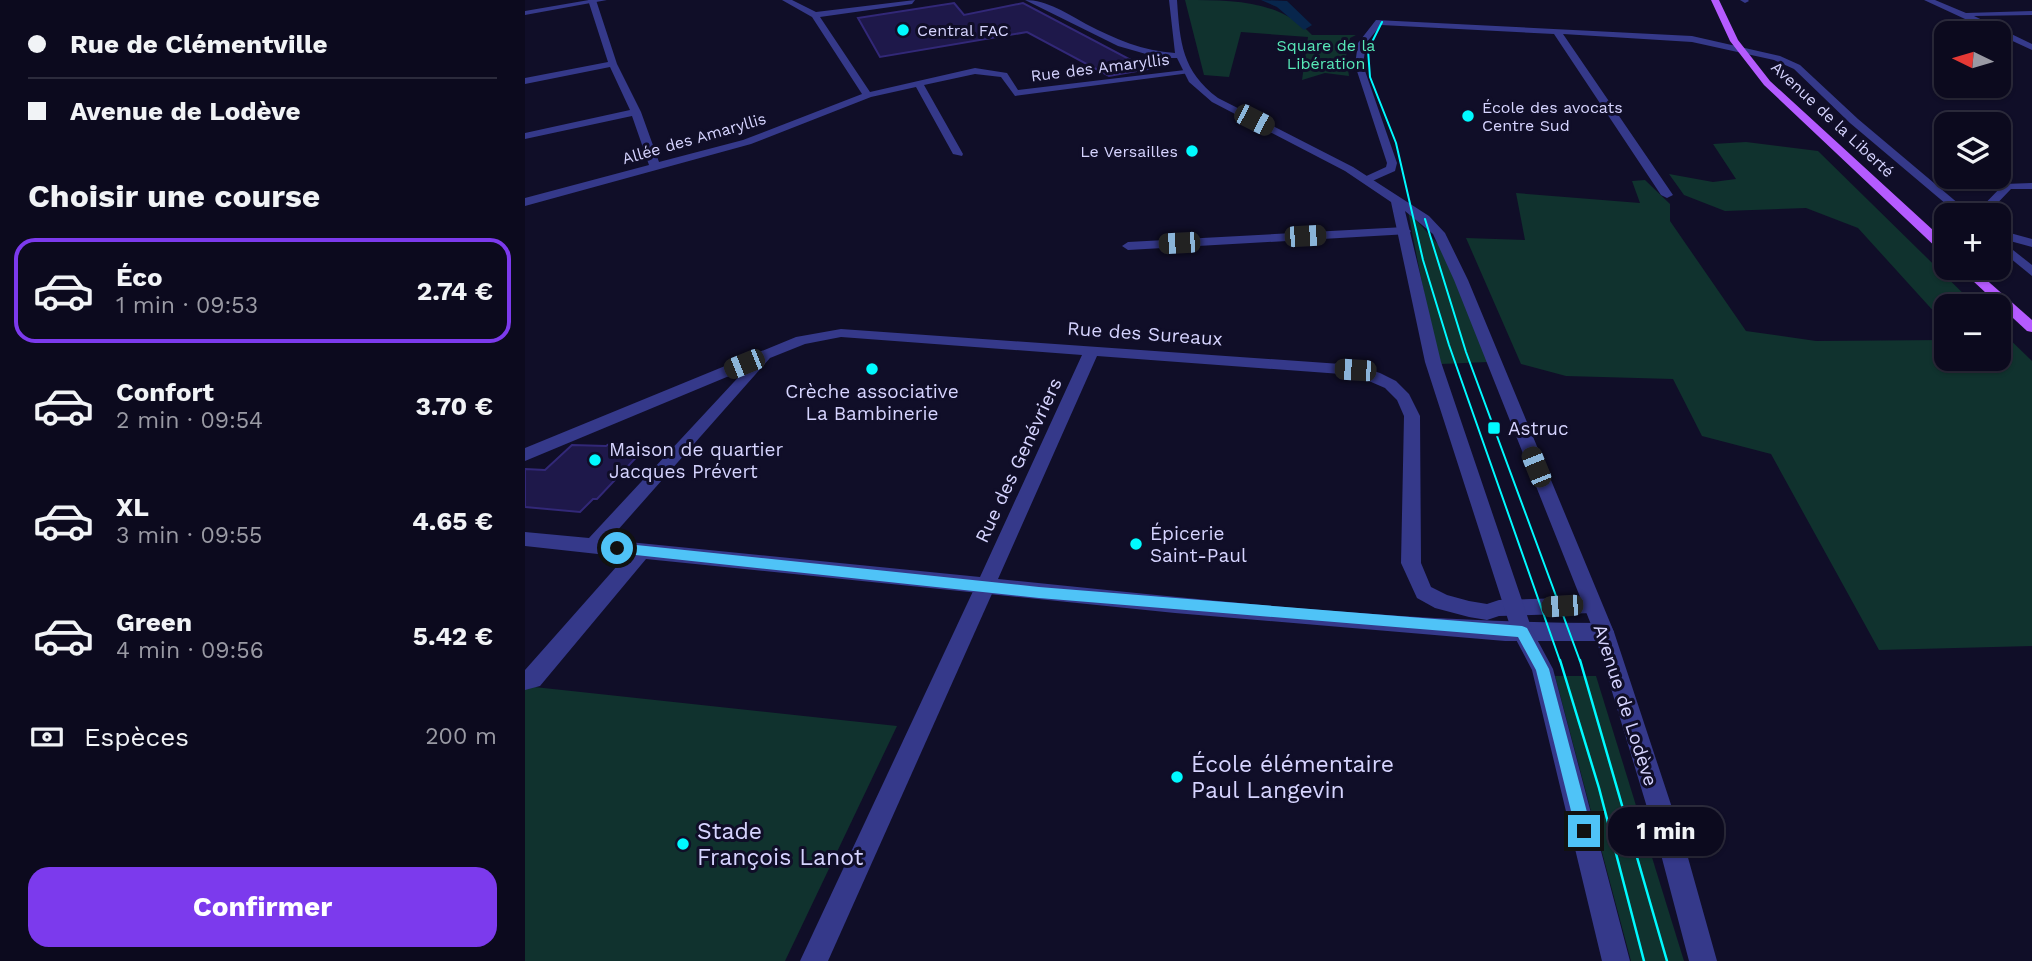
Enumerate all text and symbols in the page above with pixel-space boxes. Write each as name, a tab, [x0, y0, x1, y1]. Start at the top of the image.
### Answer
place label: Central FAC	[917, 21, 1009, 40]
north arrow	[1934, 21, 2011, 98]
map controls	[1934, 21, 2011, 371]
marker: Central FAC	[895, 22, 911, 38]
text: Rue de Clémentville	[70, 29, 328, 59]
park label: Square de la Libération	[1277, 36, 1375, 73]
street label: Rue des Amaryllis	[1030, 50, 1171, 85]
street label: Avenue de la Liberté	[1767, 58, 1898, 181]
text: Avenue de Lodève	[70, 96, 301, 126]
place label: École des avocats Centre Sud	[1482, 98, 1623, 135]
car	[1231, 101, 1278, 139]
marker: École des avocats Centre Sud	[1460, 108, 1476, 124]
street label: Allée des Amaryllis	[620, 109, 768, 168]
button: layers	[1934, 112, 2011, 189]
place label: Le Versailles	[1080, 142, 1178, 161]
marker: Le Versailles	[1184, 143, 1200, 159]
text: Choisir une course	[28, 177, 320, 215]
button: +	[1934, 203, 2011, 280]
car	[1284, 224, 1327, 248]
car	[1158, 231, 1201, 255]
icon: car	[32, 259, 95, 322]
text: Éco	[116, 262, 163, 292]
text: 2.74 €	[417, 276, 493, 306]
text: 1 min · 09:53	[116, 292, 258, 319]
button: −	[1934, 294, 2011, 371]
street label: Rue des Sureaux	[1066, 317, 1223, 350]
car	[721, 346, 768, 382]
car	[1334, 358, 1377, 382]
marker: Crèche associative La Bambinerie	[864, 361, 880, 377]
icon: car	[32, 374, 95, 437]
street label: Rue des Genévriers	[970, 374, 1067, 546]
text: Confort	[116, 377, 214, 407]
place label: Crèche associative La Bambinerie	[785, 380, 959, 425]
text: 3.70 €	[415, 391, 493, 421]
text: 2 min · 09:54	[116, 407, 263, 434]
place label: Astruc	[1508, 417, 1569, 440]
marker: Astruc	[1486, 420, 1502, 436]
place label: Maison de quartier Jacques Prévert	[609, 438, 783, 483]
car	[1519, 444, 1554, 490]
marker: Maison de quartier Jacques Prévert	[587, 452, 603, 468]
icon: car	[32, 489, 95, 552]
text: XL	[116, 492, 149, 522]
text: 4.65 €	[412, 506, 493, 536]
text: 3 min · 09:55	[116, 522, 263, 549]
place label: Épicerie Saint-Paul	[1150, 522, 1247, 567]
route start	[601, 532, 633, 564]
marker: Épicerie Saint-Paul	[1128, 536, 1144, 552]
car	[1541, 594, 1584, 618]
icon: car	[32, 604, 95, 667]
text: Green	[116, 607, 192, 637]
text: 5.42 €	[413, 621, 493, 651]
street label: Avenue de Lodève	[1588, 621, 1663, 789]
text: 4 min · 09:56	[116, 637, 264, 664]
icon: cash	[28, 718, 66, 756]
text: Espèces	[84, 722, 189, 752]
text: 200 m	[425, 723, 497, 750]
place label: École élémentaire Paul Langevin	[1191, 751, 1394, 804]
marker: École élémentaire Paul Langevin	[1169, 769, 1185, 785]
callout: 1 min	[1609, 806, 1724, 856]
route end	[1568, 815, 1600, 847]
place label: Stade François Lanot	[697, 818, 864, 871]
text: 1 min	[1636, 818, 1696, 845]
marker: Stade François Lanot	[675, 836, 691, 852]
button: Confirmer	[28, 867, 497, 947]

